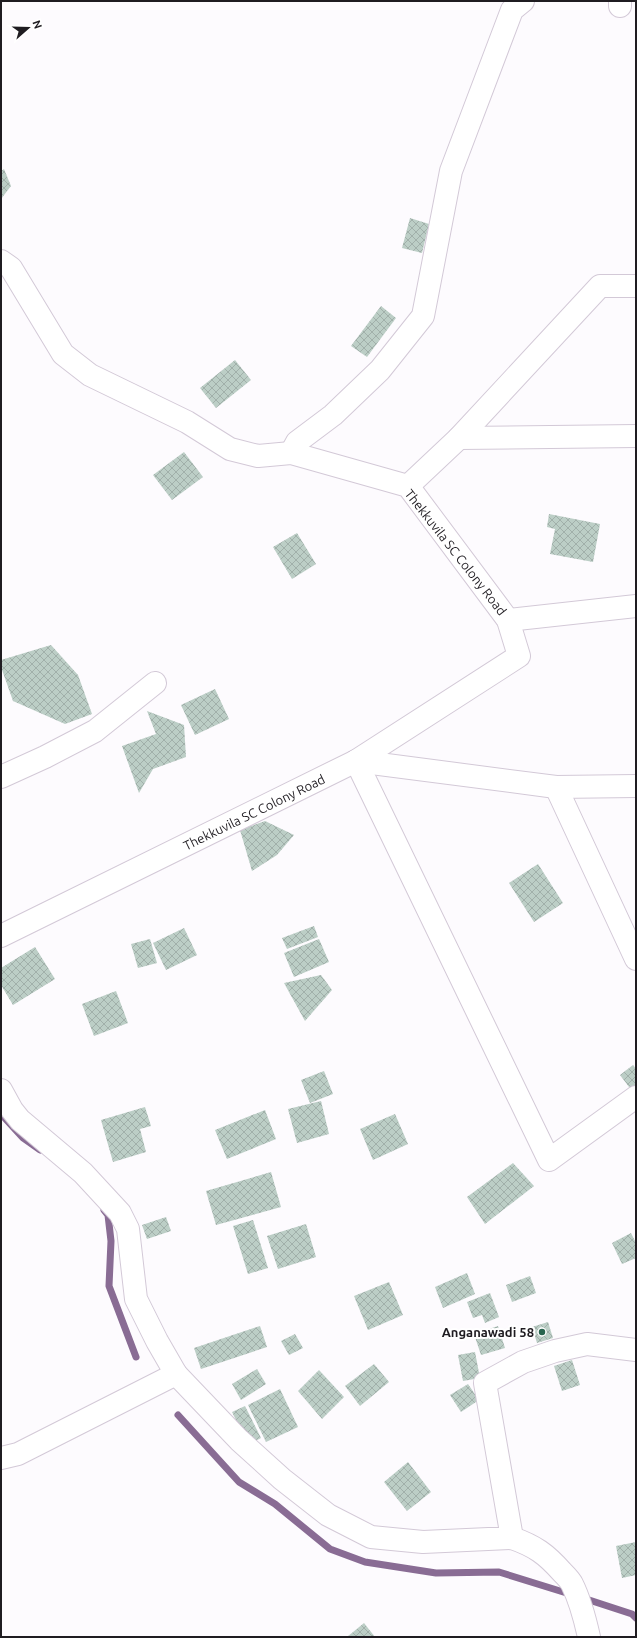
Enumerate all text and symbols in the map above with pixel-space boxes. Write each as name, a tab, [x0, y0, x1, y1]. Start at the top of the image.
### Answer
north arrow	[8, 8, 48, 48]
text: N	[30, 19, 44, 30]
street label: Thekkuvila SC Colony Road	[403, 486, 509, 618]
street label: Thekkuvila SC Colony Road	[181, 772, 327, 852]
place label: Anganawadi 58	[442, 1325, 534, 1339]
marker: Anganawadi 58	[537, 1327, 547, 1337]

